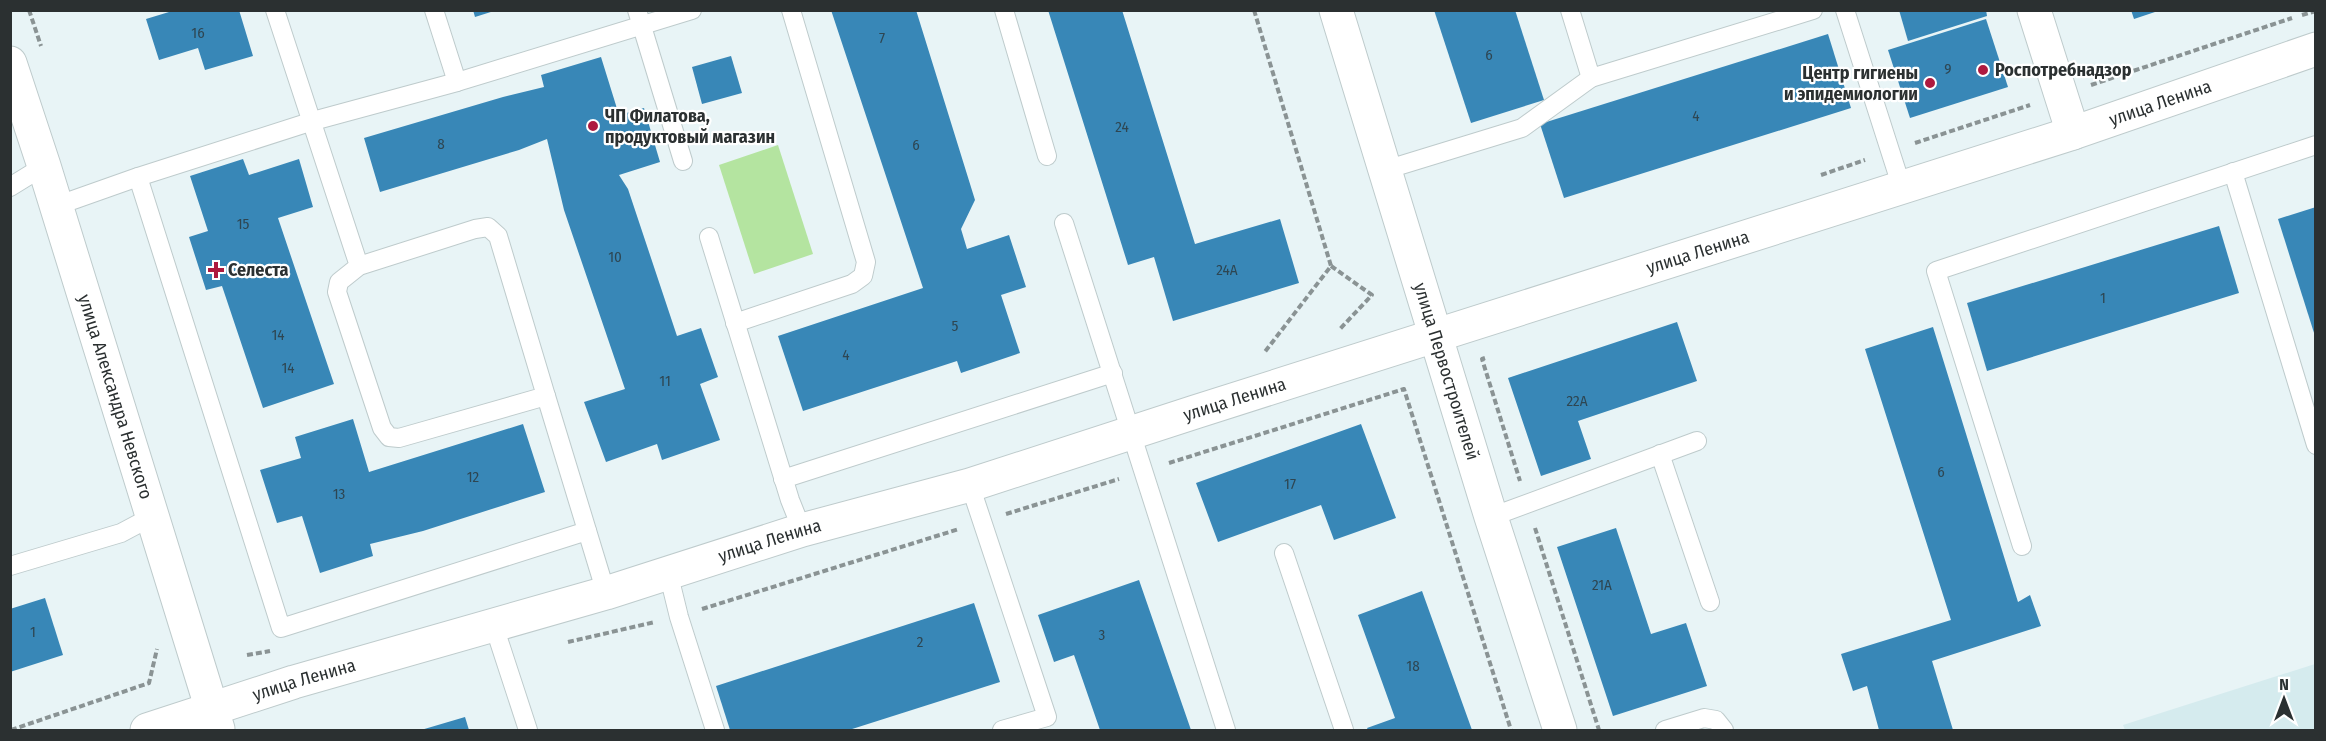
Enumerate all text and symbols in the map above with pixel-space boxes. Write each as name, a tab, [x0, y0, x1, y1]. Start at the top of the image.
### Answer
house number: 16	[191, 24, 205, 42]
house number: 7	[879, 29, 885, 47]
house number: 6	[1485, 46, 1493, 64]
place label: Роспотребнадзор	[1995, 59, 2132, 81]
house number: 9	[1944, 60, 1952, 78]
place label: Центр гигиены и эпидемиологии	[1784, 62, 1918, 105]
marker: Роспотребнадзор	[1976, 63, 1990, 77]
street label: улица Ленина	[2106, 75, 2214, 131]
marker: Центр гигиены и эпидемиологии	[1923, 76, 1937, 90]
place label: ЧП Филатова, продуктовый магазин	[605, 105, 775, 148]
house number: 4	[1692, 107, 1700, 125]
house number: 24	[1115, 118, 1129, 136]
marker: ЧП Филатова, продуктовый магазин	[586, 119, 600, 133]
house number: 8	[437, 135, 445, 153]
house number: 6	[912, 136, 920, 154]
house number: 15	[237, 215, 249, 233]
street label: улица Ленина	[1644, 226, 1752, 279]
house number: 10	[608, 248, 622, 266]
place label: Селеста	[228, 259, 288, 281]
house number: 24А	[1216, 261, 1238, 279]
marker: Селеста	[209, 263, 223, 277]
street label: улица Первостроителей	[1409, 280, 1484, 463]
house number: 1	[2100, 289, 2106, 307]
street label: улица Александра Невского	[73, 292, 157, 502]
house number: 5	[952, 317, 959, 335]
house number: 14	[271, 326, 285, 344]
house number: 4	[842, 346, 850, 364]
house number: 14	[281, 359, 295, 377]
house number: 11	[659, 372, 671, 390]
street label: улица Ленина	[1180, 373, 1289, 426]
house number: 22А	[1566, 392, 1588, 410]
house number: 6	[1937, 463, 1945, 481]
house number: 12	[467, 468, 480, 486]
house number: 17	[1284, 475, 1296, 493]
house number: 13	[333, 485, 346, 503]
street label: улица Ленина	[716, 514, 824, 567]
house number: 21А	[1592, 576, 1612, 594]
house number: 1	[30, 623, 36, 641]
house number: 3	[1099, 626, 1106, 644]
house number: 2	[917, 633, 924, 651]
street label: улица Ленина	[250, 654, 358, 706]
house number: 18	[1406, 657, 1420, 675]
north arrow	[2254, 669, 2314, 729]
text: N	[2279, 675, 2289, 694]

